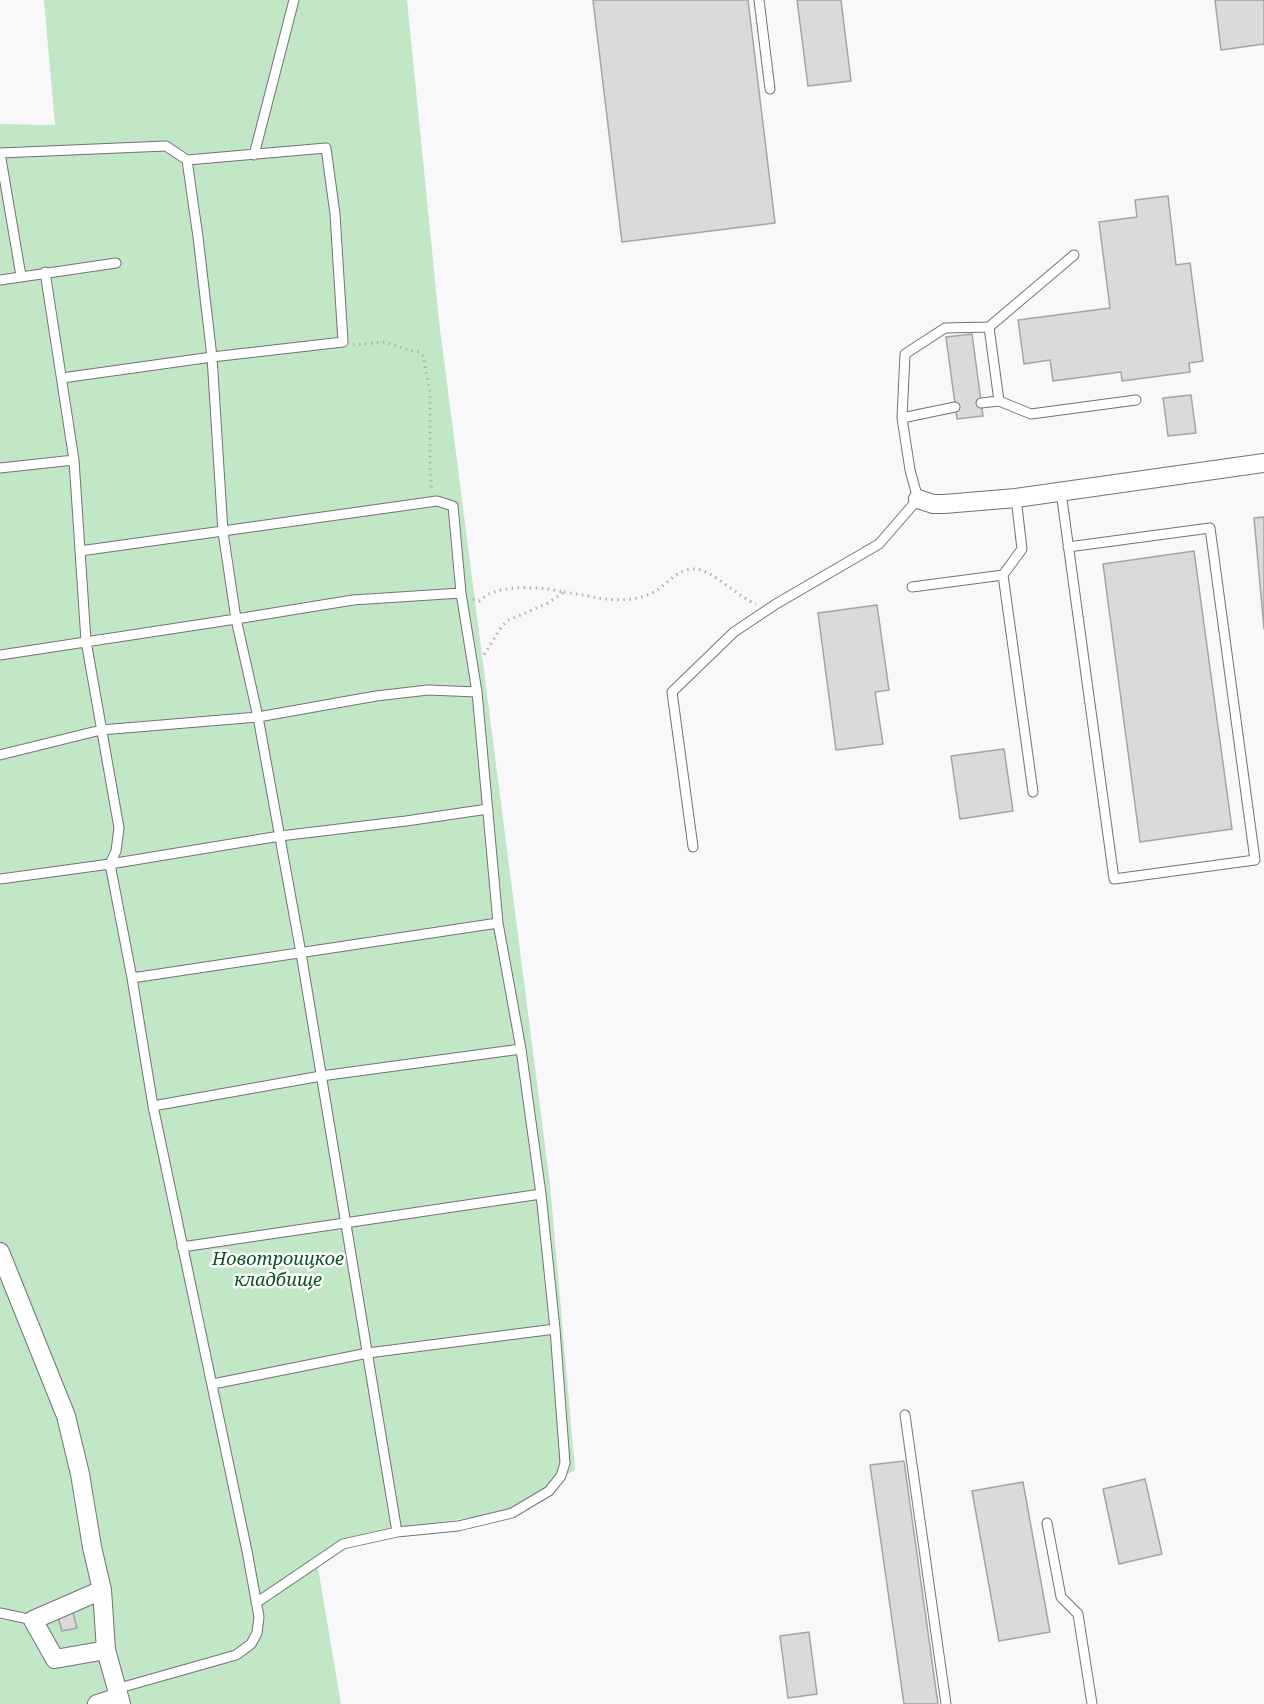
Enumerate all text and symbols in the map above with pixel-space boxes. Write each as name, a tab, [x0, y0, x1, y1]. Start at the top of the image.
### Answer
park label: Новотроицкое кладбище	[212, 1249, 344, 1292]

